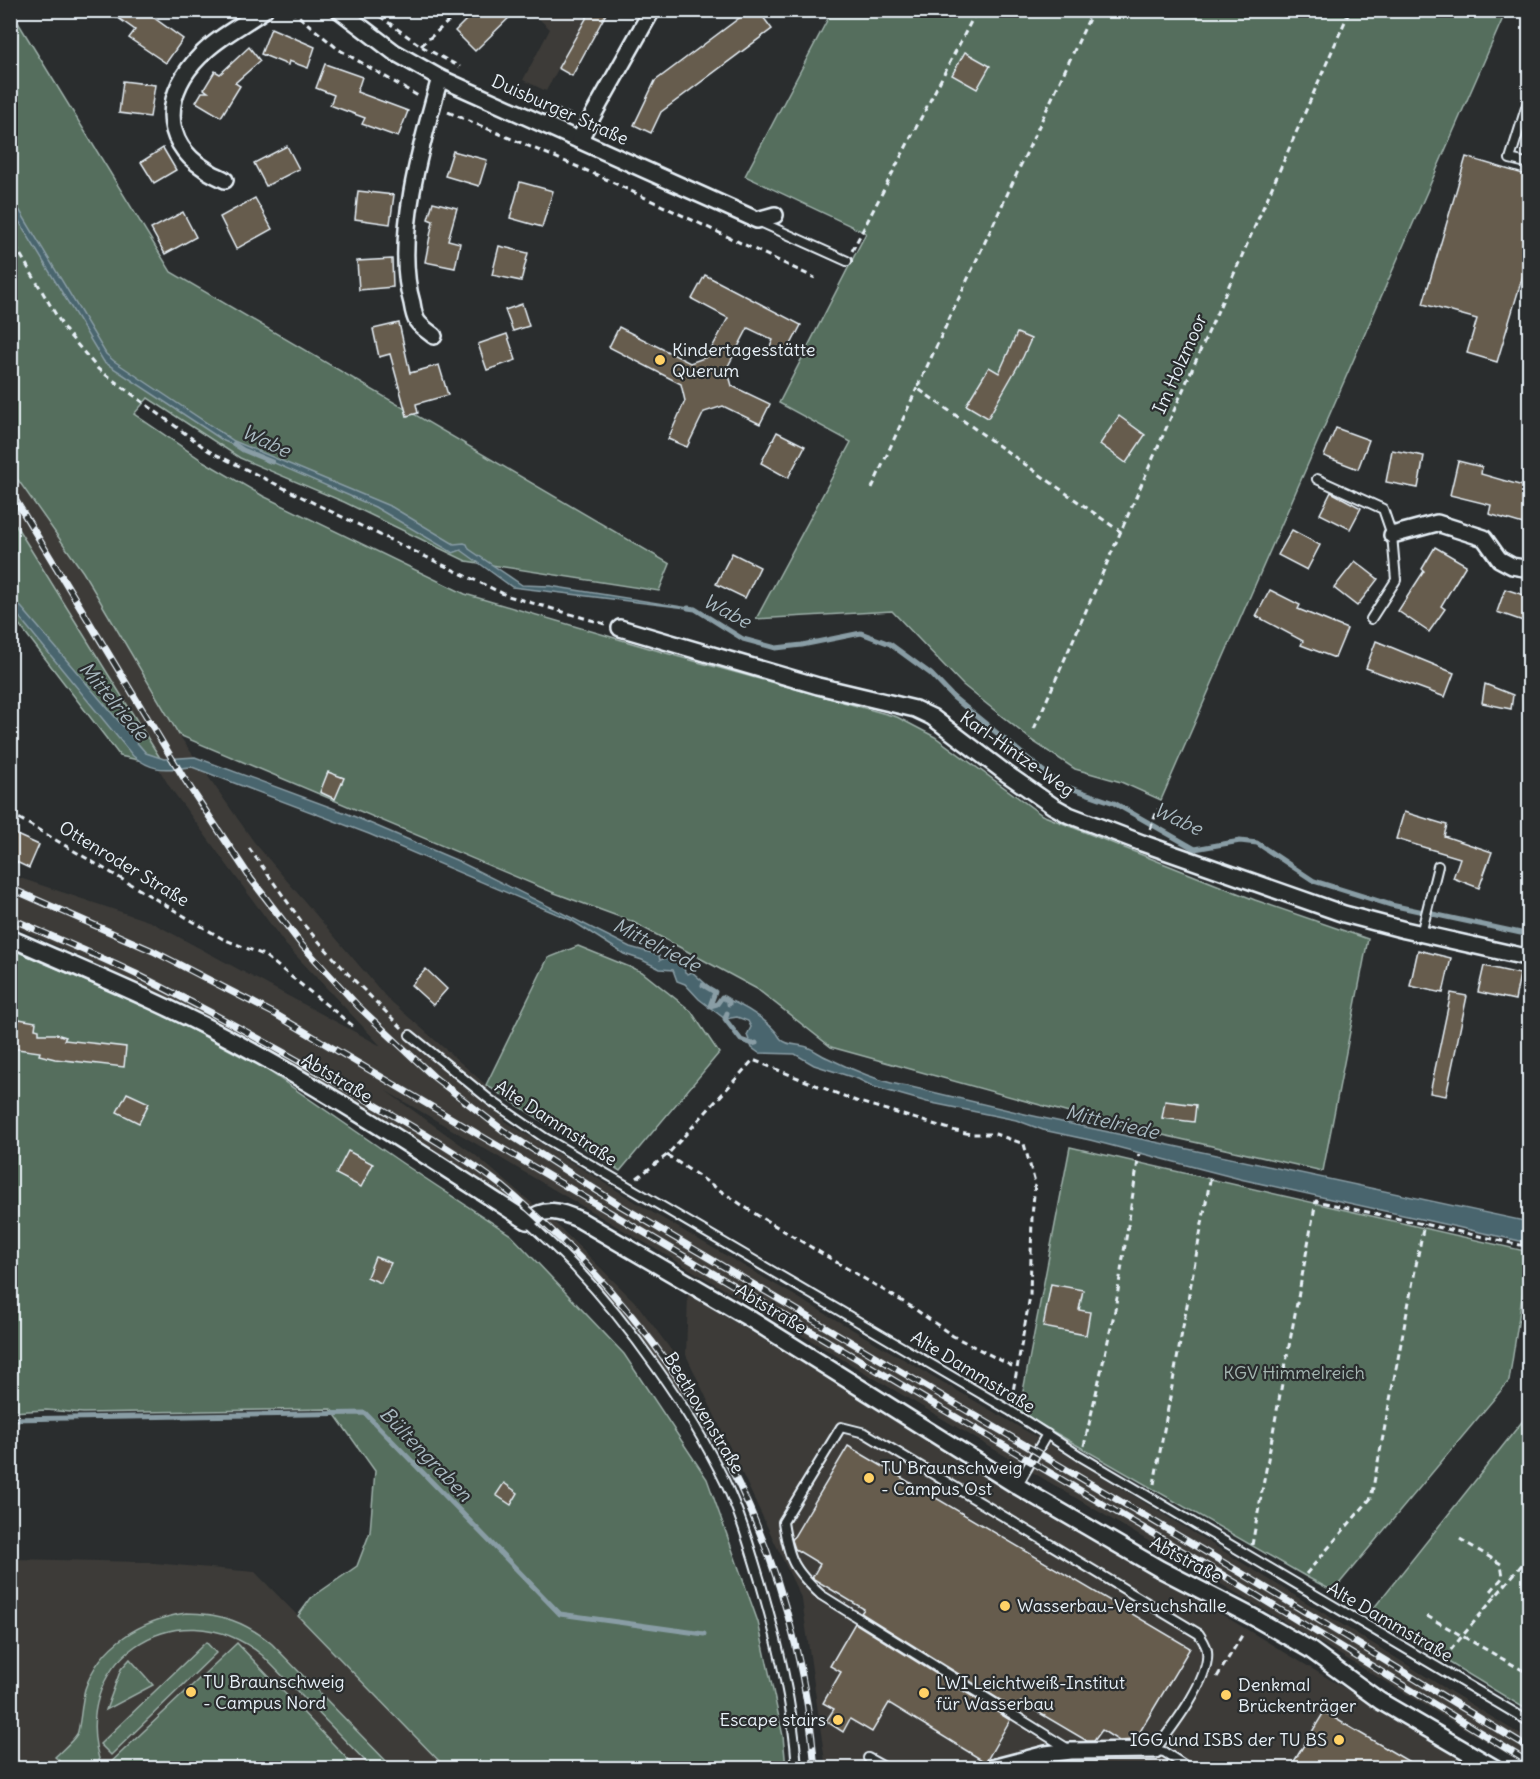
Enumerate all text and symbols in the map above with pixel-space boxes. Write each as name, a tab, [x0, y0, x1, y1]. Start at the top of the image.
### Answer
street label: Duisburger Straße	[488, 69, 632, 150]
street label: Im Holzmoor	[1147, 310, 1212, 417]
place label: Kindertagesstätte Querum	[672, 338, 816, 382]
marker: Kindertagesstätte Querum	[653, 353, 667, 367]
water label: Wabe	[238, 418, 296, 463]
water label: Wabe	[699, 588, 757, 634]
water label: Mittelriede	[74, 656, 155, 746]
street label: Karl-Hintze-Weg	[956, 706, 1079, 802]
water label: Wabe	[1150, 796, 1208, 841]
street label: Ottenroder Straße	[55, 816, 194, 911]
water label: Mittelriede	[609, 912, 706, 978]
street label: Abtstraße	[298, 1047, 377, 1108]
street label: Alte Dammstraße	[491, 1074, 622, 1171]
water label: Mittelriede	[1063, 1099, 1162, 1145]
street label: Abtstraße	[732, 1278, 811, 1339]
street label: Alte Dammstraße	[907, 1325, 1040, 1418]
street label: Beethovenstraße	[659, 1348, 750, 1478]
park label: KGV Himmelreich	[1223, 1361, 1365, 1384]
water label: Bültengraben	[375, 1401, 478, 1507]
place label: TU Braunschweig - Campus Ost	[881, 1456, 1023, 1500]
marker: TU Braunschweig - Campus Ost	[862, 1471, 876, 1485]
street label: Abtstraße	[1146, 1531, 1226, 1588]
street label: Alte Dammstraße	[1323, 1576, 1457, 1667]
place label: Wasserbau-Versuchshalle	[1017, 1594, 1226, 1617]
marker: Wasserbau-Versuchshalle	[998, 1599, 1012, 1613]
place label: TU Braunschweig - Campus Nord	[203, 1670, 345, 1714]
place label: LWI Leichtweiß-Institut für Wasserbau	[936, 1671, 1125, 1715]
place label: Denkmal Brückenträger	[1238, 1673, 1357, 1717]
marker: TU Braunschweig - Campus Nord	[184, 1685, 198, 1699]
marker: LWI Leichtweiß-Institut für Wasserbau	[917, 1686, 931, 1700]
marker: Denkmal Brückenträger	[1219, 1688, 1233, 1702]
place label: Escape stairs	[720, 1708, 826, 1731]
marker: Escape stairs	[831, 1713, 845, 1727]
place label: IGG und ISBS der TU BS	[1130, 1728, 1327, 1751]
marker: IGG und ISBS der TU BS	[1332, 1733, 1346, 1747]

